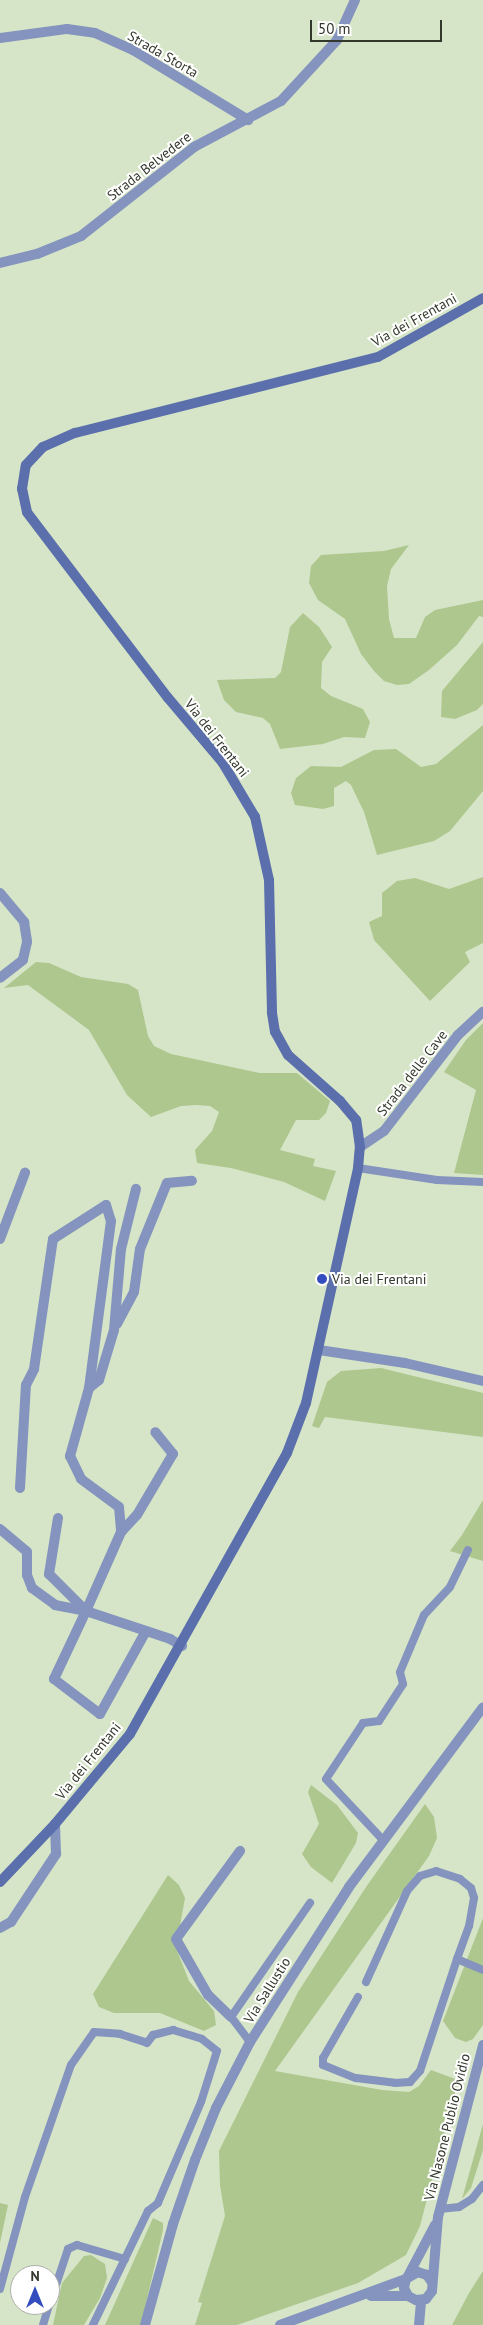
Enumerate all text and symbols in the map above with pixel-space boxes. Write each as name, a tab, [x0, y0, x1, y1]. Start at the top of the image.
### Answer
scale bar	[313, 10, 446, 42]
text: 50 m	[318, 19, 351, 38]
street label: Strada Storta	[125, 27, 201, 81]
street label: Strada Belvedere	[104, 128, 194, 204]
street label: Via dei Frentani	[369, 290, 459, 350]
street label: Via dei Frentani	[181, 696, 253, 780]
street label: Strada delle Cave	[373, 1027, 451, 1119]
place label: Via dei Frentani	[332, 1271, 426, 1287]
marker: Via dei Frentani	[316, 1273, 328, 1285]
street label: Via dei Frentani	[52, 1719, 124, 1803]
street label: Via Sallustio	[240, 1954, 294, 2026]
street label: Via Nasone Publio Ovidio	[421, 2052, 473, 2202]
north arrow	[10, 2265, 60, 2315]
text: N	[30, 2267, 40, 2285]

